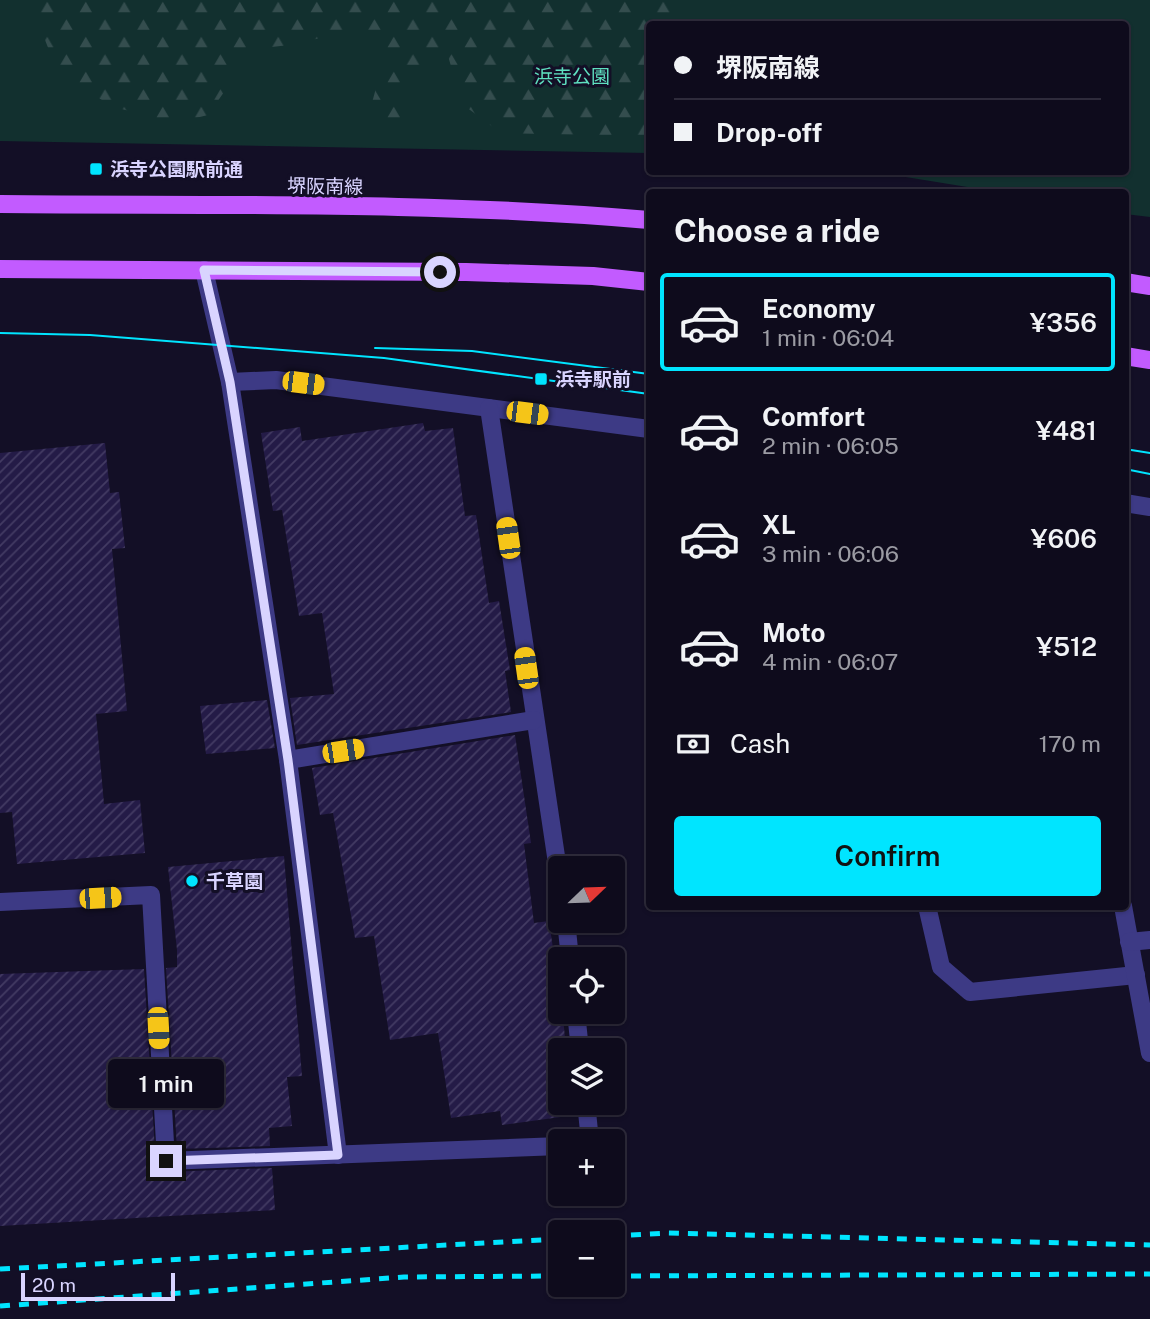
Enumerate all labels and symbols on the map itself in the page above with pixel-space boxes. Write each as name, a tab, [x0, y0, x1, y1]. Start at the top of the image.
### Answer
park label: 浜寺公園	[534, 65, 610, 87]
place label: 浜寺公園駅前通	[110, 158, 243, 180]
marker: 浜寺公園駅前通	[88, 161, 104, 177]
street label: 堺阪南線	[287, 174, 363, 198]
route start	[424, 256, 456, 288]
place label: 浜寺駅前	[555, 368, 631, 390]
car	[281, 370, 326, 396]
marker: 浜寺駅前	[533, 371, 549, 387]
car	[505, 400, 550, 426]
car	[495, 516, 522, 560]
car	[513, 646, 540, 690]
car	[321, 737, 366, 765]
north arrow	[548, 856, 625, 933]
place label: 千草園	[206, 870, 263, 892]
marker: 千草園	[184, 873, 200, 889]
car	[79, 886, 122, 910]
car	[147, 1006, 170, 1050]
callout: 1 min	[108, 1060, 224, 1108]
route end	[150, 1145, 182, 1177]
scale bar	[21, 1270, 175, 1302]

